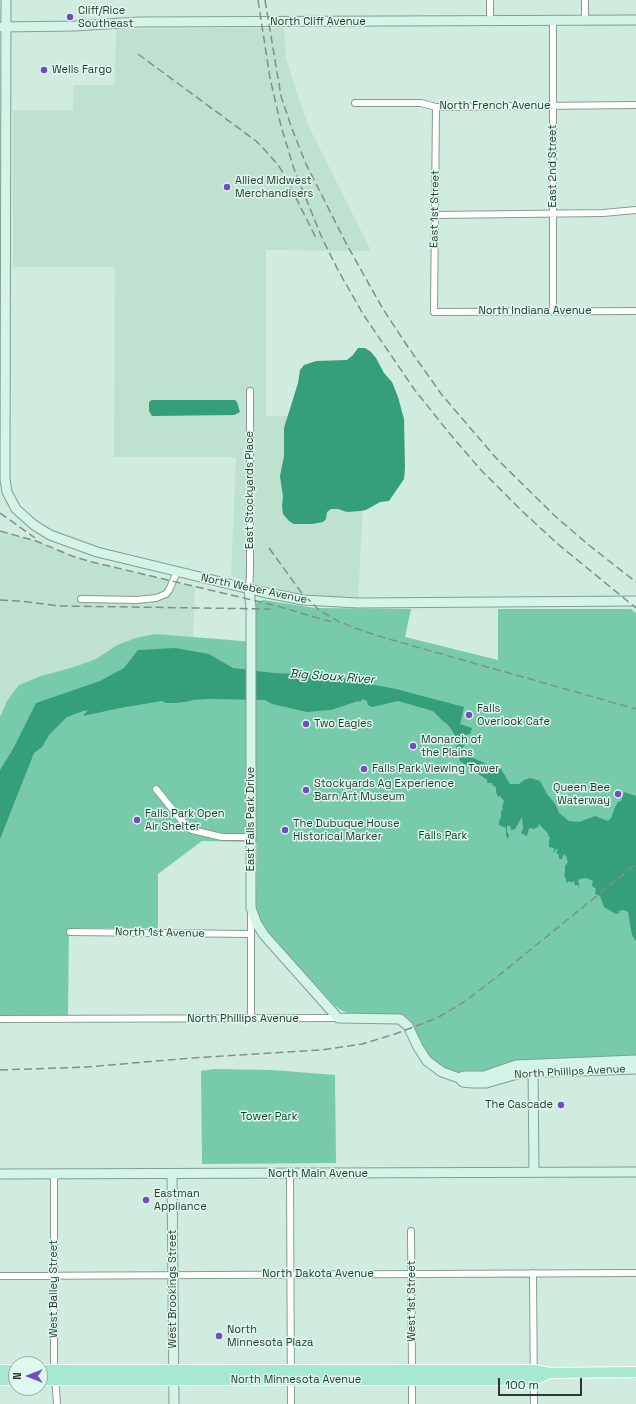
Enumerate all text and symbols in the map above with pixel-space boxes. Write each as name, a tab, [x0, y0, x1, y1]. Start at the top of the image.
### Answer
place label: Cliff/Rice Southeast	[78, 4, 134, 30]
marker: Cliff/Rice Southeast	[65, 12, 75, 22]
street label: North Cliff Avenue	[270, 15, 366, 29]
place label: Wells Fargo	[52, 63, 112, 77]
marker: Wells Fargo	[39, 65, 49, 75]
street label: North French Avenue	[439, 99, 551, 113]
street label: East 2nd Street	[546, 125, 560, 207]
street label: East 1st Street	[428, 170, 442, 248]
place label: Allied Midwest Merchandisers	[235, 174, 313, 200]
marker: Allied Midwest Merchandisers	[222, 182, 232, 192]
street label: North Indiana Avenue	[478, 304, 592, 318]
street label: East Stockyards Place	[243, 431, 257, 549]
street label: North Weber Avenue	[200, 571, 308, 607]
water label: Big Sioux River	[289, 667, 375, 687]
place label: Falls Overlook Cafe	[477, 702, 550, 728]
marker: Falls Overlook Cafe	[464, 710, 474, 720]
place label: Two Eagles	[314, 717, 372, 731]
marker: Two Eagles	[301, 719, 311, 729]
place label: Monarch of the Plains	[421, 733, 482, 759]
marker: Monarch of the Plains	[408, 741, 418, 751]
place label: Falls Park Viewing Tower	[372, 762, 499, 776]
marker: Falls Park Viewing Tower	[359, 764, 369, 774]
street label: East Falls Park Drive	[244, 767, 258, 871]
place label: Stockyards Ag Experience Barn Art Museum	[314, 777, 454, 803]
place label: Queen Bee Waterway	[553, 781, 610, 807]
marker: Stockyards Ag Experience Barn Art Museum	[301, 785, 311, 795]
marker: Queen Bee Waterway	[613, 789, 623, 799]
place label: Falls Park Open Air Shelter	[145, 807, 225, 833]
marker: Falls Park Open Air Shelter	[132, 815, 142, 825]
place label: The Dubuque House Historical Marker	[293, 817, 400, 843]
marker: The Dubuque House Historical Marker	[280, 825, 290, 835]
park label: Falls Park	[418, 829, 468, 843]
street label: North 1st Avenue	[115, 926, 205, 940]
street label: North Phillips Avenue	[187, 1012, 299, 1026]
street label: North Phillips Avenue	[514, 1062, 626, 1082]
place label: The Cascade	[485, 1098, 553, 1112]
marker: The Cascade	[556, 1100, 566, 1110]
park label: Tower Park	[240, 1110, 298, 1124]
street label: North Main Avenue	[268, 1167, 368, 1181]
place label: Eastman Appliance	[154, 1187, 207, 1213]
marker: Eastman Appliance	[141, 1195, 151, 1205]
street label: West Brookings Street	[166, 1229, 180, 1349]
street label: West Bailey Street	[47, 1240, 61, 1338]
street label: West 1st Street	[405, 1260, 419, 1342]
street label: North Dakota Avenue	[262, 1267, 374, 1281]
place label: North Minnesota Plaza	[227, 1323, 313, 1349]
marker: North Minnesota Plaza	[214, 1331, 224, 1341]
north arrow	[8, 1356, 48, 1396]
scale bar	[500, 1370, 584, 1396]
text: N	[10, 1372, 24, 1380]
street label: North Minnesota Avenue	[231, 1373, 361, 1387]
text: 100 m	[505, 1377, 539, 1393]

